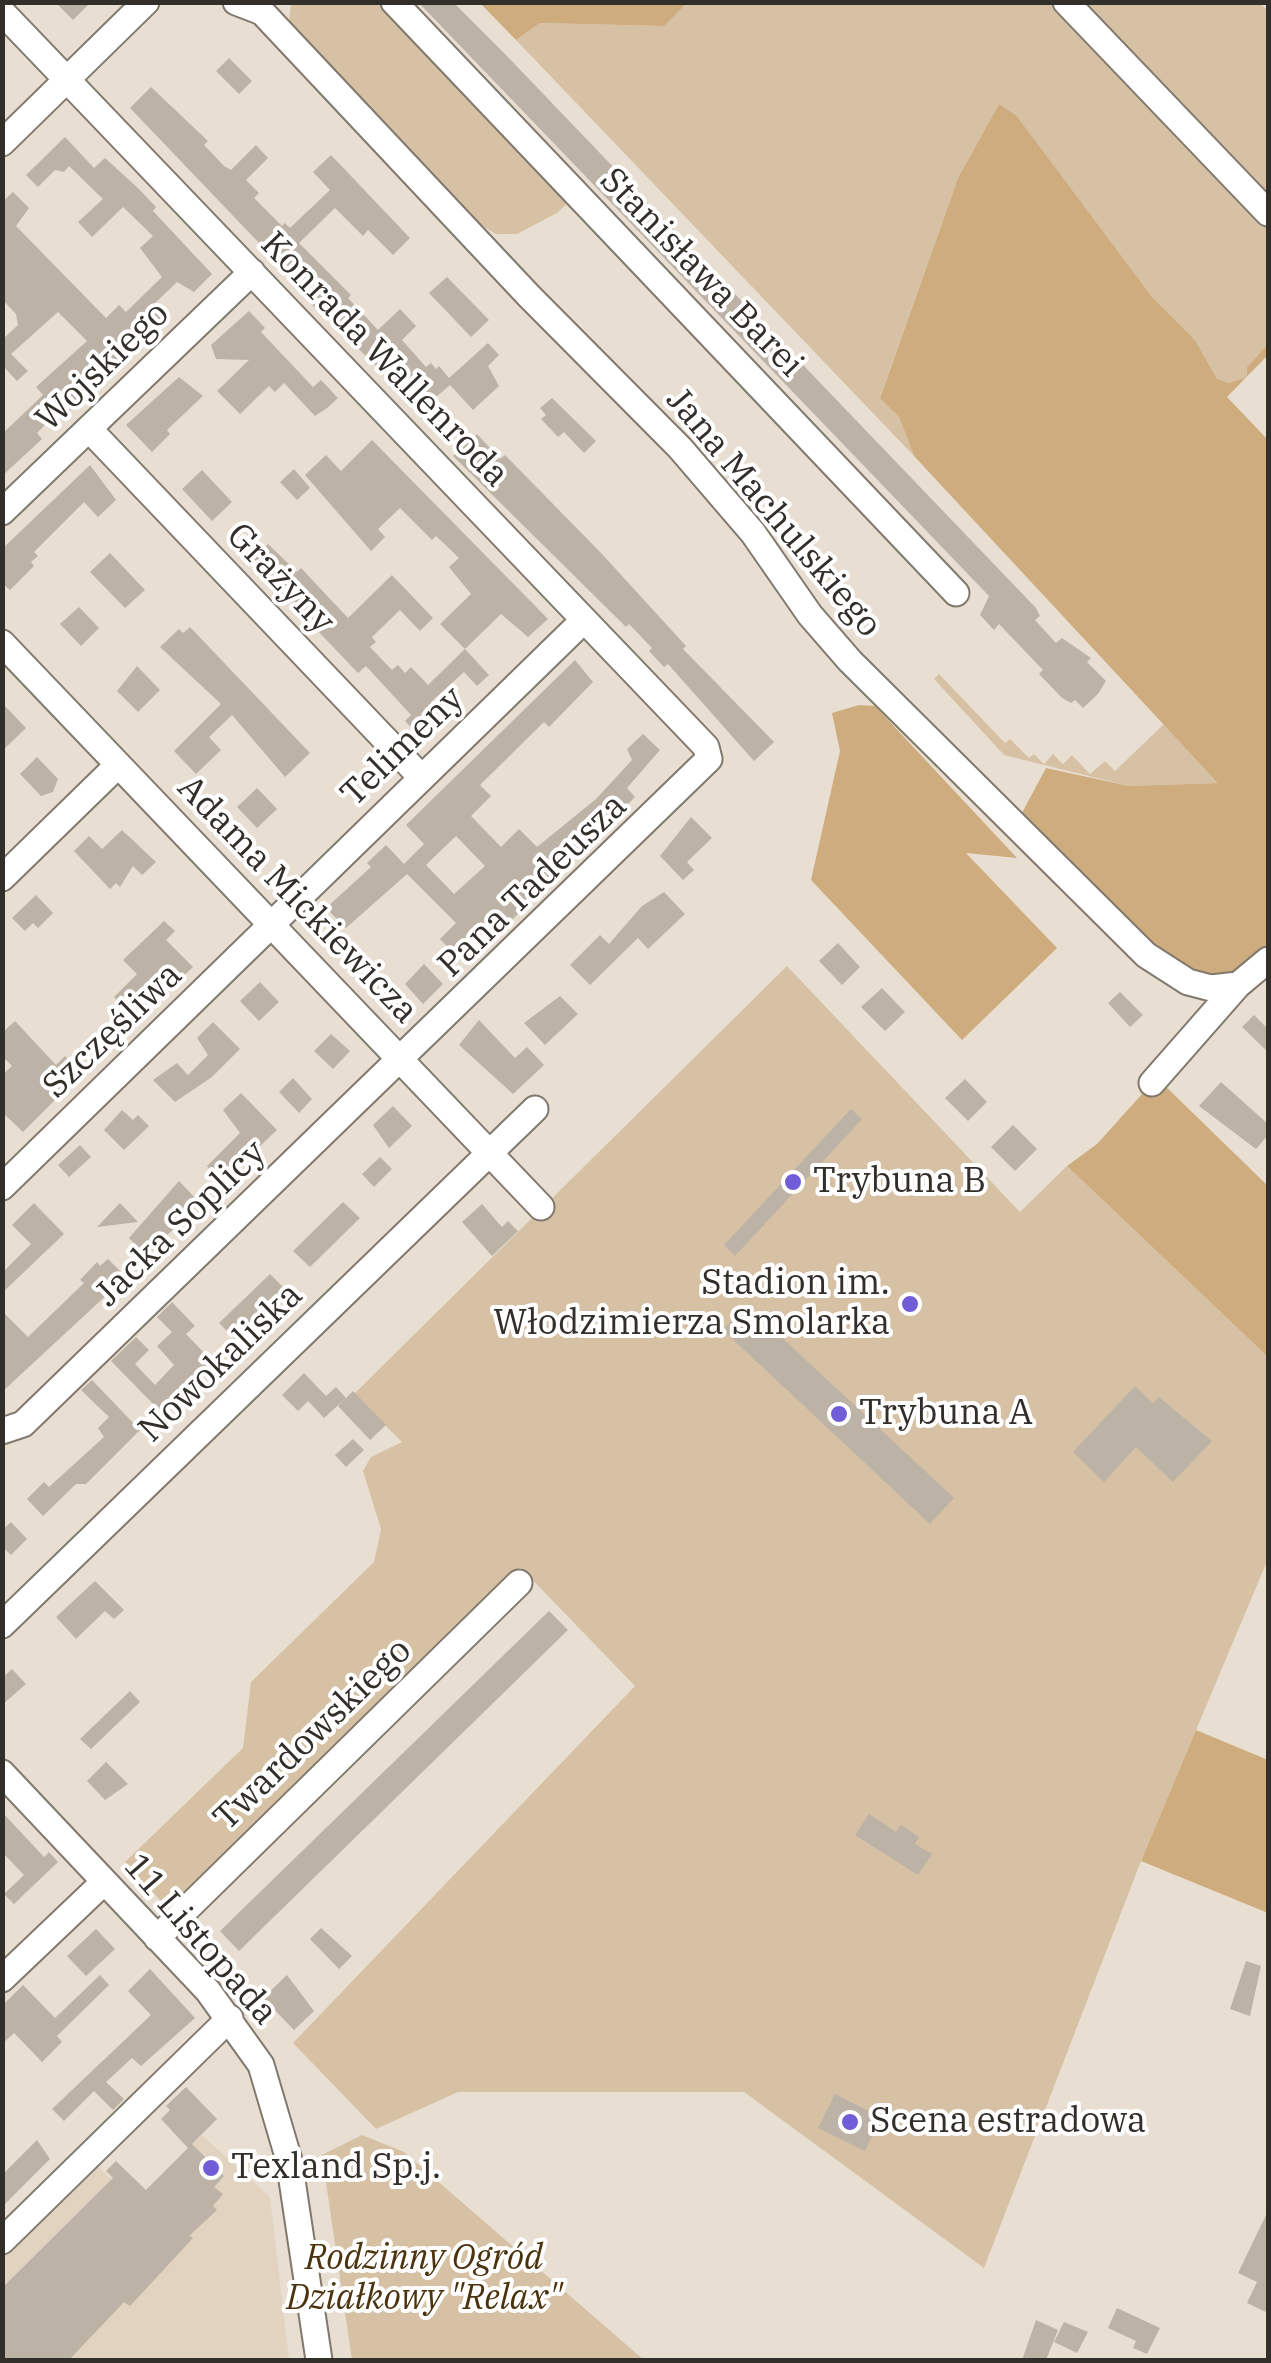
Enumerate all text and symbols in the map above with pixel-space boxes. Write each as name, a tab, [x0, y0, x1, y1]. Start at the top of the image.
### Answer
street label: Stanisława Barei	[591, 160, 811, 386]
street label: Konrada Wallenroda	[251, 224, 517, 496]
street label: Wojskiego	[28, 293, 178, 441]
street label: Jana Machulskiego	[657, 380, 889, 646]
street label: Grażyny	[217, 515, 343, 643]
street label: Telimeny	[333, 678, 473, 816]
street label: Adama Mickiewicza	[168, 768, 426, 1032]
street label: Pana Tadeusza	[430, 786, 636, 986]
street label: Szczęśliwa	[35, 955, 191, 1107]
street label: Jacka Soplicy	[87, 1132, 275, 1316]
place label: Trybuna B	[813, 1161, 986, 1203]
marker: Trybuna B	[782, 1171, 804, 1193]
place label: Stadion im. Włodzimierza Smolarka	[493, 1263, 890, 1345]
street label: Nowokaliska	[131, 1275, 311, 1451]
marker: Stadion im. Włodzimierza Smolarka	[899, 1293, 921, 1315]
place label: Trybuna A	[859, 1393, 1033, 1435]
marker: Trybuna A	[828, 1403, 850, 1425]
street label: Twardowskiego	[206, 1630, 420, 1840]
street label: 11 Listopada	[115, 1846, 285, 2034]
place label: Scena estradowa	[870, 2101, 1146, 2143]
marker: Scena estradowa	[839, 2111, 861, 2133]
place label: Texland Sp.j.	[231, 2147, 441, 2189]
marker: Texland Sp.j.	[200, 2157, 222, 2179]
park label: Rodzinny Ogród Działkowy "Relax"	[286, 2238, 562, 2320]

